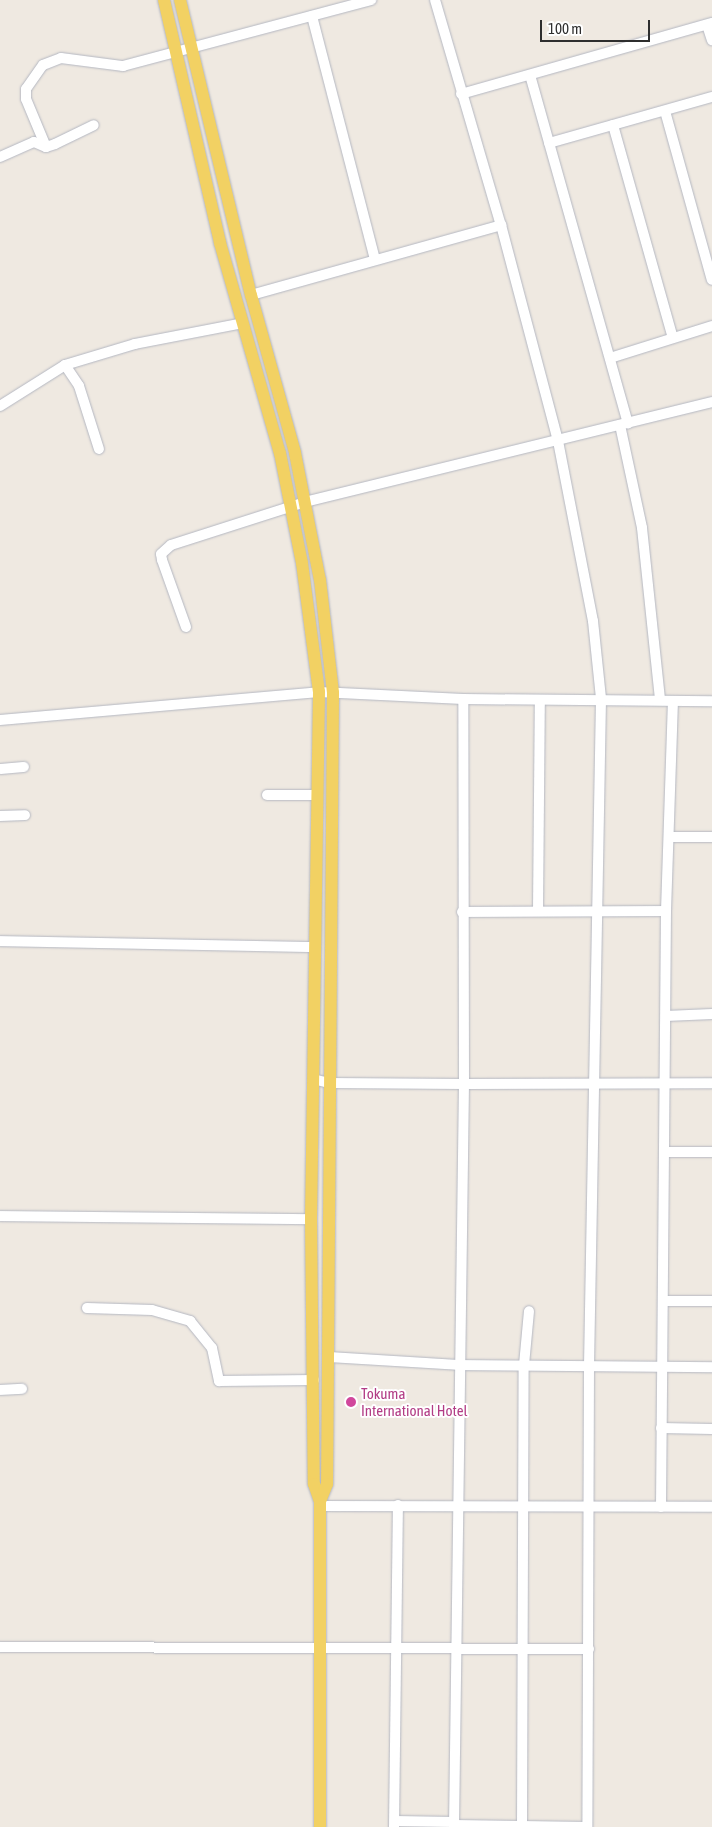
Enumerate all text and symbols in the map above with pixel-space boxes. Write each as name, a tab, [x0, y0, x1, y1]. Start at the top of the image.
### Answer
scale bar	[542, 10, 652, 42]
text: 100 m	[548, 20, 582, 37]
place label: Tokuma International Hotel	[361, 1384, 468, 1419]
marker: Tokuma International Hotel	[345, 1396, 357, 1408]

